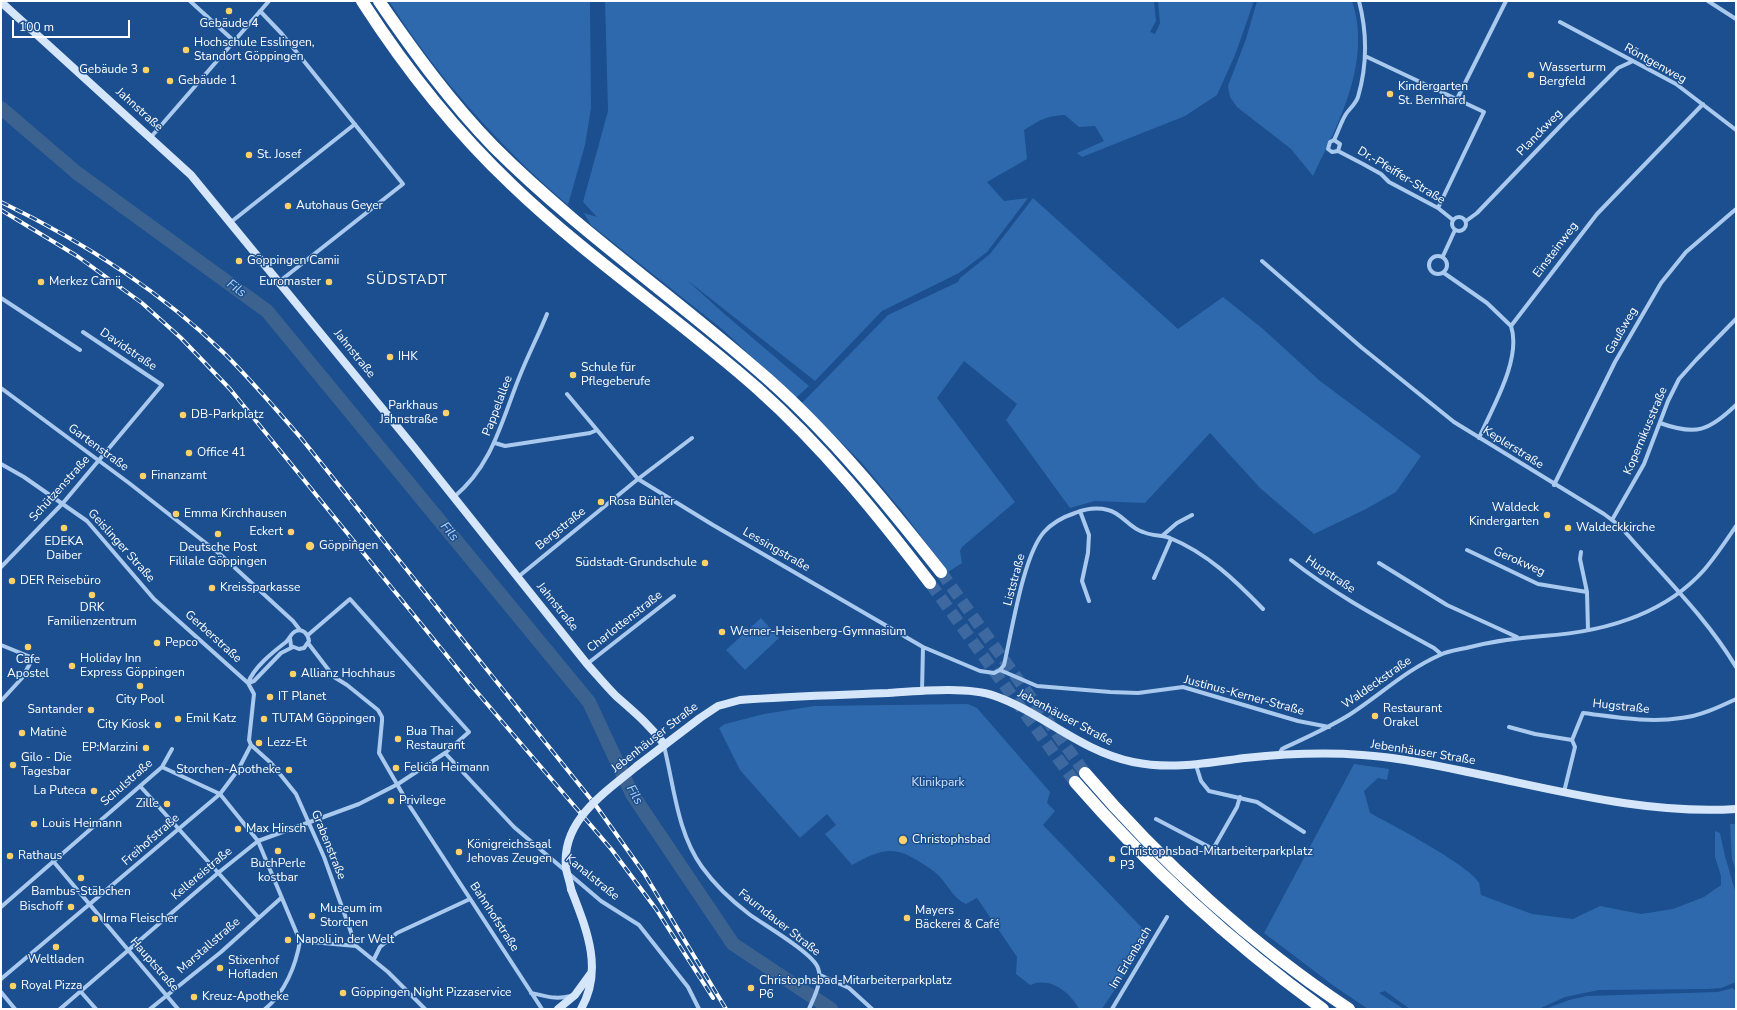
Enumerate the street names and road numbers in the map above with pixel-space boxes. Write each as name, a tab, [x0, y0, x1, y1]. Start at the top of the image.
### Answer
street label: Röntgenweg	[1621, 41, 1689, 87]
street label: Jahnstraße	[113, 85, 165, 135]
street label: Planckweg	[1514, 107, 1566, 159]
street label: Dr.-Pfeiffer-Straße	[1355, 144, 1447, 208]
street label: Einsteinweg	[1530, 219, 1582, 281]
street label: Gaußweg	[1603, 305, 1641, 357]
street label: Davidstraße	[97, 326, 159, 374]
street label: Jahnstraße	[330, 327, 378, 381]
street label: Pappelallee	[480, 374, 516, 438]
street label: Kopernikusstraße	[1621, 385, 1671, 477]
street label: Gartenstraße	[65, 421, 131, 475]
street label: Keplerstraße	[1480, 424, 1546, 472]
street label: Schützenstraße	[27, 453, 93, 525]
street label: Bergstraße	[533, 505, 589, 553]
street label: Geislinger Straße	[84, 506, 158, 586]
street label: Lessingstraße	[740, 525, 812, 575]
street label: Gerokweg	[1491, 544, 1547, 580]
street label: Liststraße	[1001, 552, 1029, 608]
street label: Hugstraße	[1302, 553, 1358, 597]
street label: Jahnstraße	[533, 580, 581, 634]
street label: Charlottenstraße	[585, 588, 665, 656]
street label: Gerberstraße	[182, 608, 244, 666]
street label: Waldeckstraße	[1340, 654, 1414, 712]
street label: Justinus-Kerner-Straße	[1182, 673, 1306, 719]
street label: Jebenhäuser Straße	[1015, 687, 1115, 749]
street label: Hugstraße	[1592, 697, 1650, 717]
street label: Jebenhäuser Straße	[609, 700, 701, 776]
street label: Jebenhäuser Straße	[1370, 738, 1476, 768]
street label: Schulstraße	[98, 756, 156, 810]
street label: Grabenstraße	[308, 808, 348, 882]
street label: Freihofstraße	[119, 811, 183, 869]
street label: Kellereistraße	[169, 844, 235, 904]
street label: Kanalstraße	[562, 852, 622, 904]
street label: Bahnhofstraße	[466, 880, 522, 954]
street label: Faurndauer Straße	[735, 886, 823, 960]
street label: Marstallstraße	[175, 915, 243, 977]
street label: Im Erlenbach	[1107, 924, 1155, 992]
street label: Hauptstraße	[126, 935, 182, 995]

